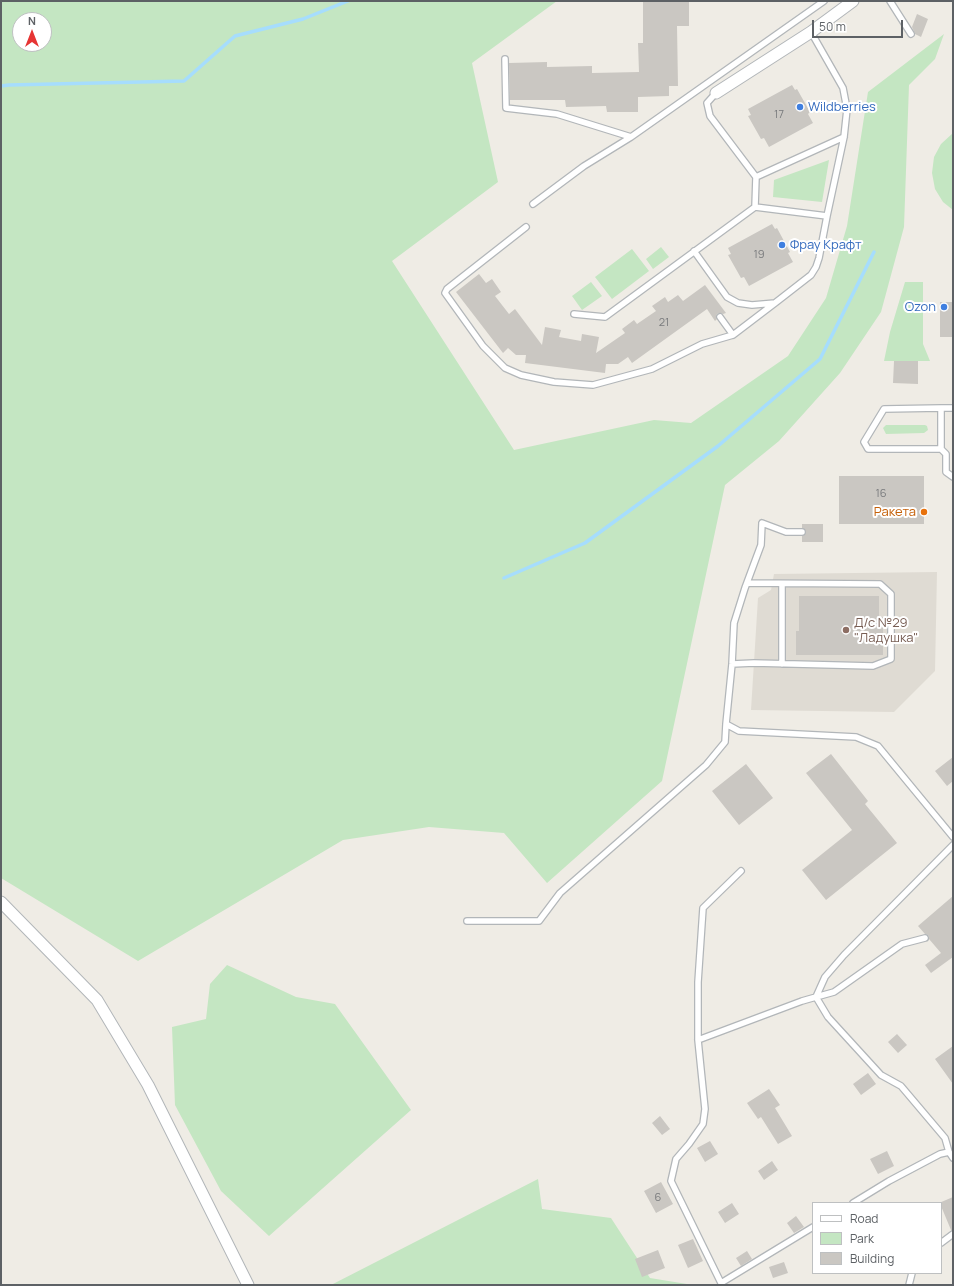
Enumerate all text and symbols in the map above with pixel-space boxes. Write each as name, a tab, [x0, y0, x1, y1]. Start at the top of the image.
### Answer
north arrow	[12, 12, 52, 52]
scale bar	[814, 12, 905, 38]
text: N	[28, 13, 36, 28]
text: 50 m	[819, 18, 846, 35]
place label: Wildberries	[808, 99, 876, 115]
marker: Wildberries	[795, 102, 805, 112]
house number: 17	[774, 108, 784, 122]
place label: Фрау Крафт	[790, 237, 862, 253]
marker: Фрау Крафт	[777, 240, 787, 250]
house number: 19	[753, 248, 765, 262]
place label: Ozon	[905, 299, 936, 315]
marker: Ozon	[939, 302, 949, 312]
house number: 21	[659, 316, 669, 330]
house number: 16	[875, 487, 887, 501]
place label: Ракета	[874, 504, 916, 520]
marker: Ракета	[919, 507, 929, 517]
place label: Д/с №29 "Ладушка"	[854, 615, 918, 646]
marker: Д/с №29 "Ладушка"	[841, 625, 851, 635]
house number: 6	[655, 1191, 661, 1205]
legend	[812, 1202, 942, 1274]
text: Road	[850, 1210, 878, 1227]
text: Park	[850, 1230, 874, 1247]
text: Building	[850, 1250, 894, 1267]

